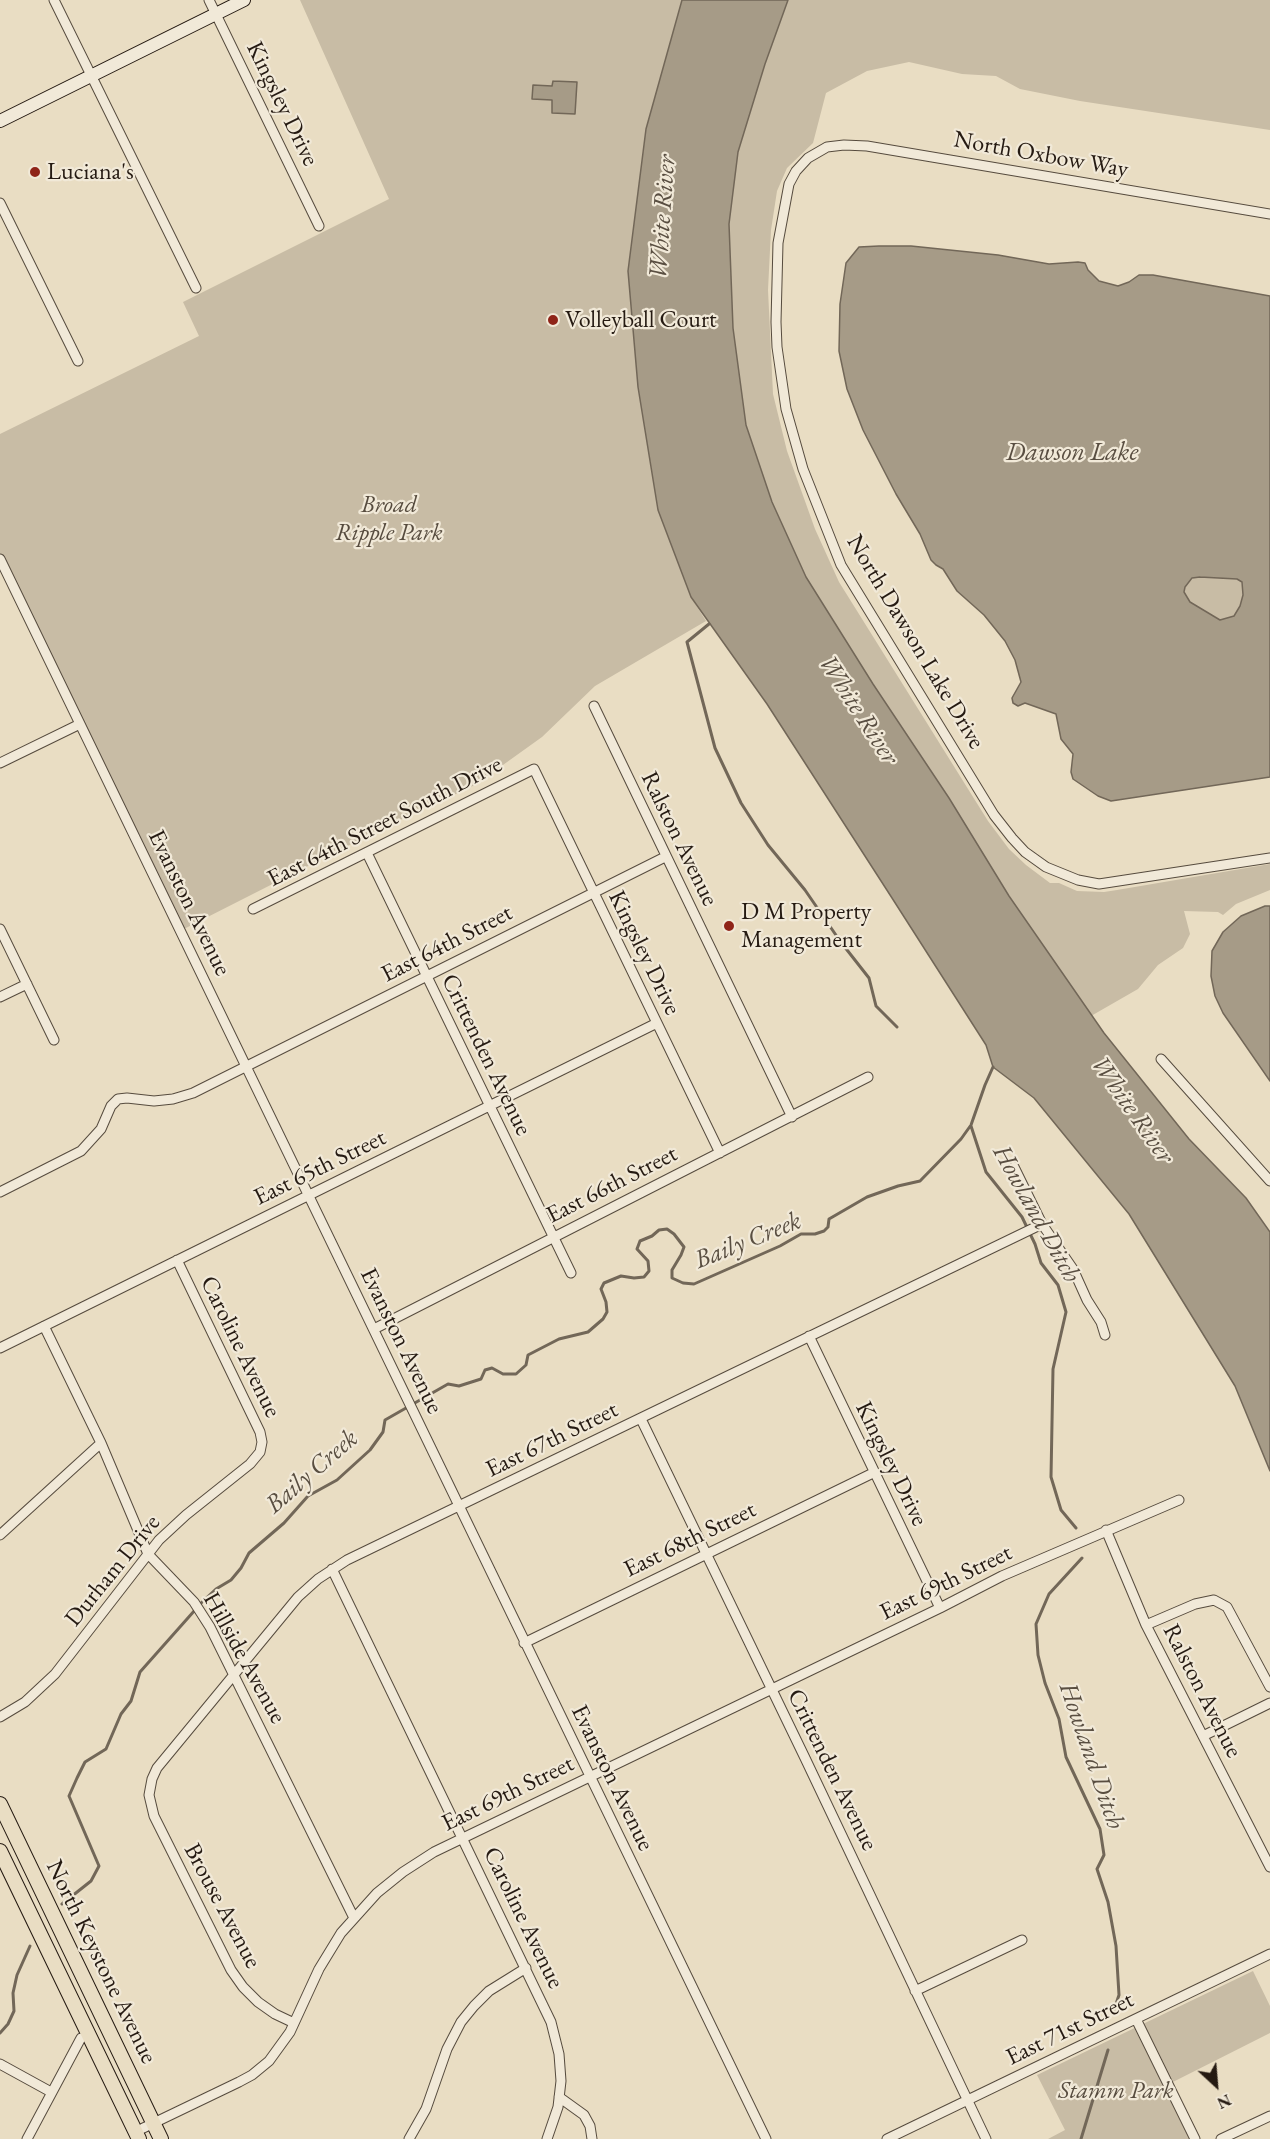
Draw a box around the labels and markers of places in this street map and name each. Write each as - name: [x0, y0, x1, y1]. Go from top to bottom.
- place label: Luciana's: [47, 158, 134, 186]
- marker: Luciana's: [28, 165, 42, 179]
- place label: Volleyball Court: [565, 306, 717, 334]
- marker: Volleyball Court: [546, 313, 560, 327]
- place label: D M Property Management: [741, 898, 871, 954]
- marker: D M Property Management: [722, 919, 736, 933]

